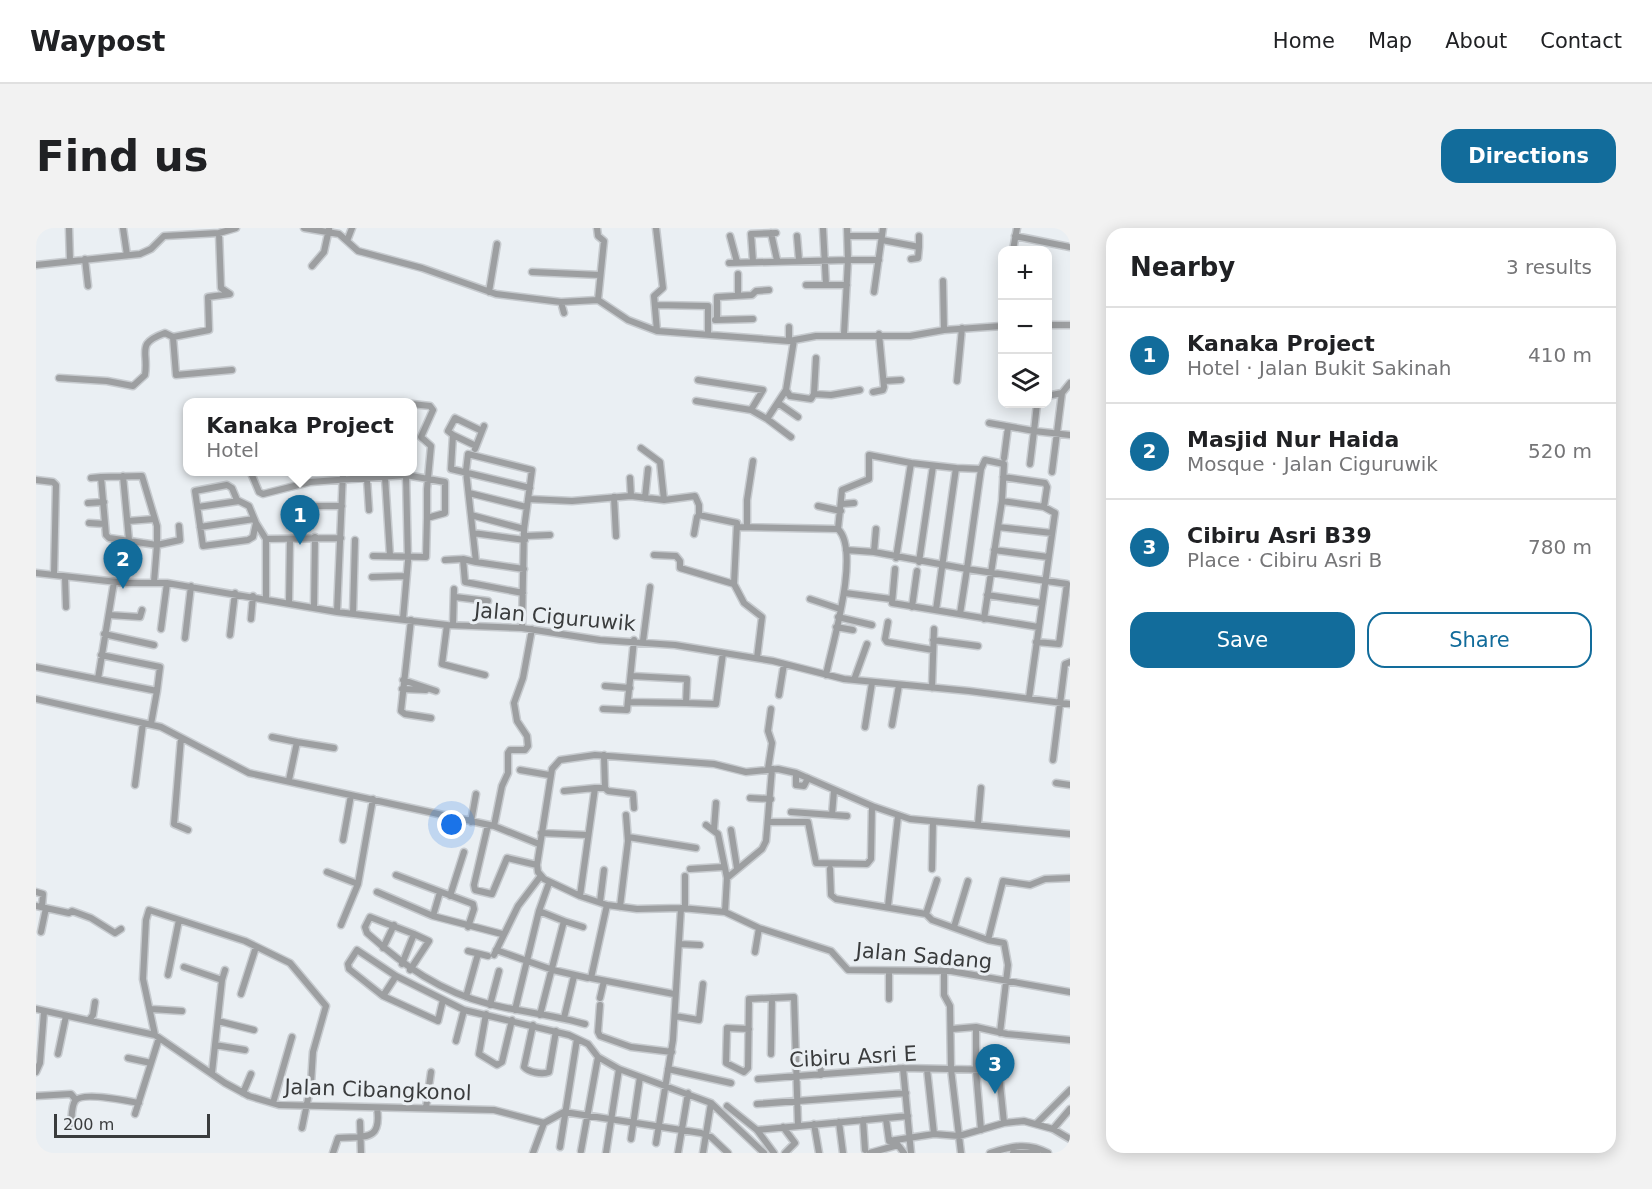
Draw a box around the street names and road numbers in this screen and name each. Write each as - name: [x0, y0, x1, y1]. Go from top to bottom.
- street label: Jalan Ciguruwik: [471, 598, 638, 636]
- street label: Jalan Sadang: [853, 938, 993, 974]
- street label: Cibiru Asri E: [788, 1042, 918, 1072]
- street label: Jalan Cibangkonol: [282, 1075, 472, 1105]

